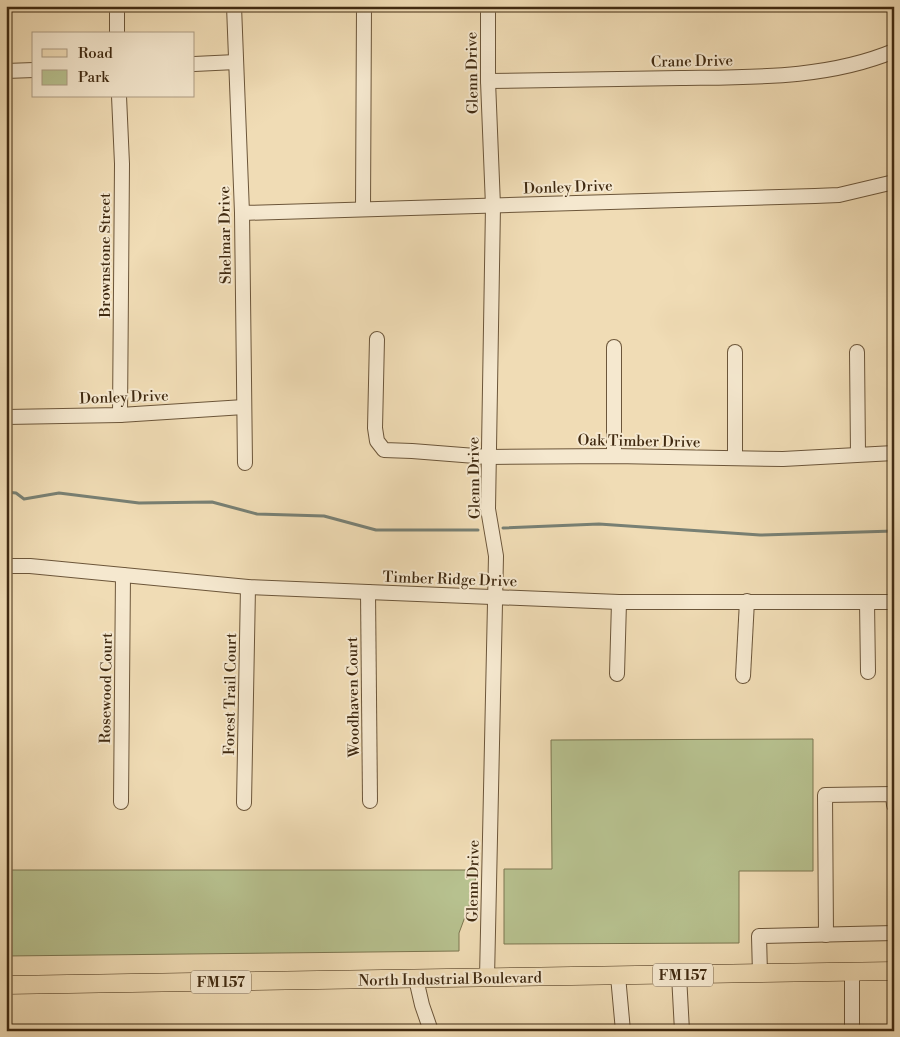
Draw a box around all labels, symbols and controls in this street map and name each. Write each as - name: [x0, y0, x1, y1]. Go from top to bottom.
- legend: [32, 32, 195, 98]
- street label: Glenn Drive: [462, 32, 483, 114]
- text: Road: [78, 44, 113, 63]
- street label: Crane Drive: [651, 51, 733, 72]
- text: Park: [78, 68, 110, 87]
- street label: Donley Drive: [523, 176, 613, 199]
- street label: Shelmar Drive: [215, 186, 236, 284]
- street label: Brownstone Street: [96, 192, 115, 318]
- street label: Donley Drive: [79, 386, 169, 409]
- street label: Oak Timber Drive: [577, 431, 700, 452]
- street label: Glenn Drive: [464, 437, 485, 519]
- street label: Timber Ridge Drive: [382, 568, 518, 591]
- street label: Rosewood Court: [96, 632, 117, 744]
- street label: Forest Trail Court: [220, 632, 241, 755]
- street label: Woodhaven Court: [343, 636, 364, 759]
- street label: Glenn Drive: [463, 840, 484, 922]
- road number: FM 157: [653, 964, 713, 986]
- street label: North Industrial Boulevard: [358, 968, 543, 991]
- road number: FM 157: [191, 970, 251, 994]

